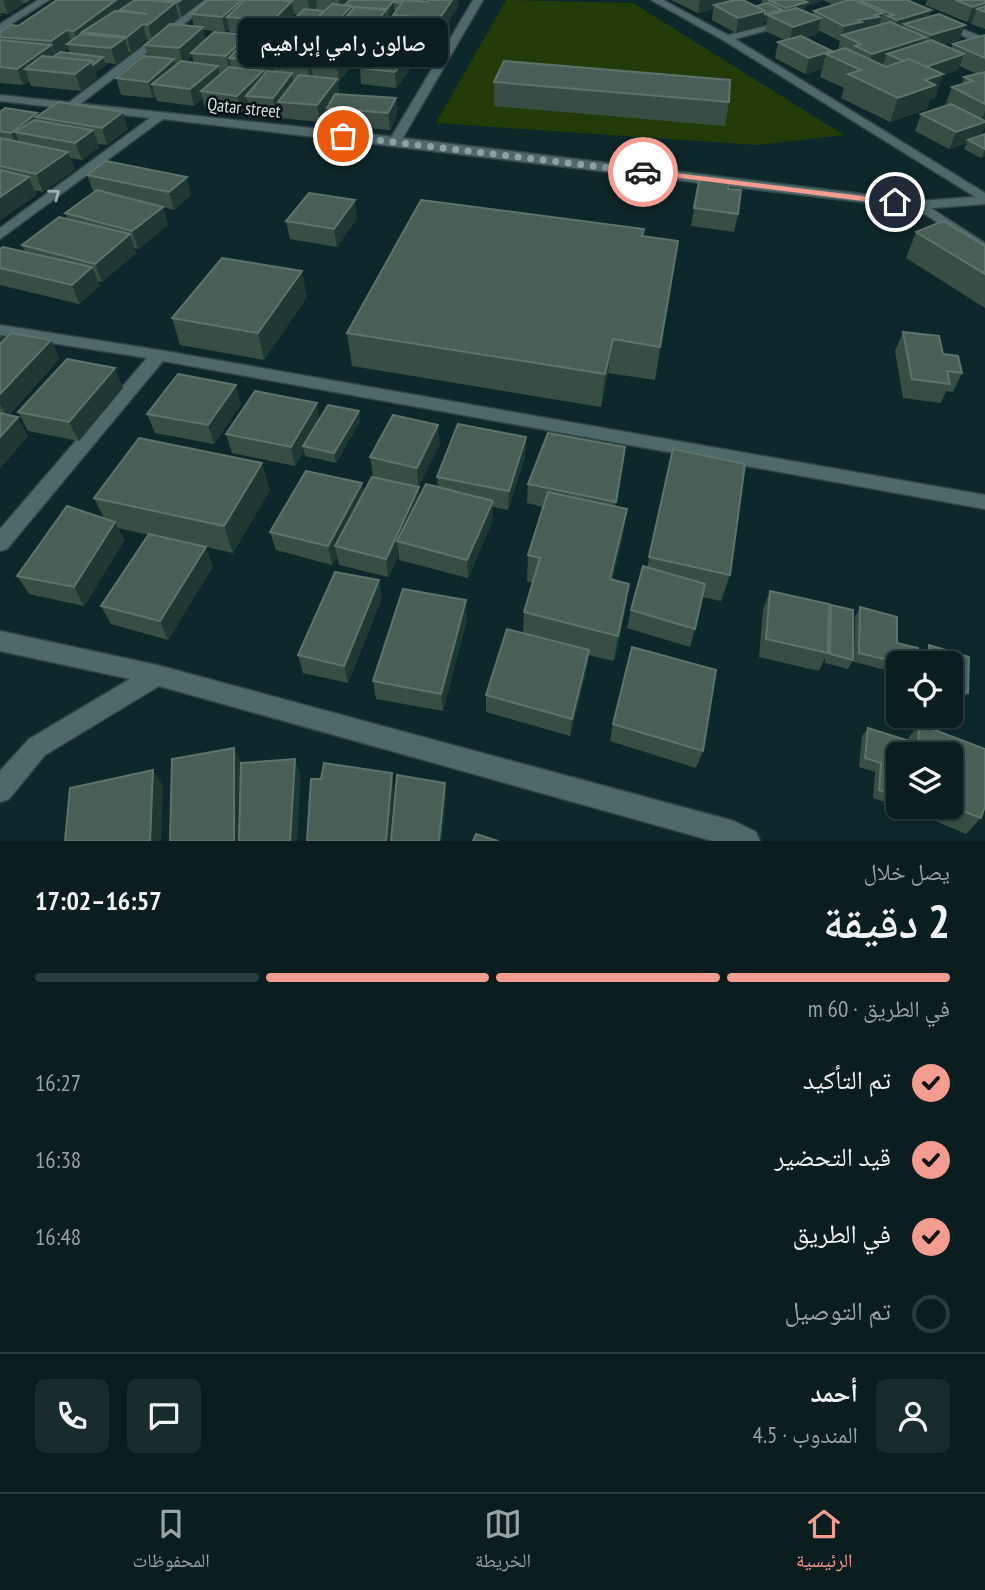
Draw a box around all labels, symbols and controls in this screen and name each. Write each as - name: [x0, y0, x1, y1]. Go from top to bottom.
- callout: صالون رامي إبراهيم: [238, 17, 448, 66]
- text: صالون رامي إبراهيم: [260, 28, 426, 57]
- street label: Qatar street: [206, 92, 282, 123]
- pin: [313, 106, 373, 166]
- icon: bag: [324, 117, 362, 155]
- courier: [608, 137, 678, 207]
- icon: car: [624, 153, 662, 191]
- pin: [865, 172, 925, 232]
- icon: home: [876, 183, 914, 221]
- one-way arrow: [47, 190, 60, 202]
- map controls: [886, 651, 963, 819]
- button: locate: [886, 651, 963, 728]
- button: layers: [886, 742, 963, 819]
- text: يصل خلال: [863, 857, 950, 886]
- text: 16:57–17:02: [35, 884, 162, 917]
- text: 2 دقيقة: [823, 891, 950, 951]
- text: في الطريق · 60 m: [808, 994, 950, 1023]
- text: تم التأكيد: [803, 1063, 891, 1096]
- icon: check: [912, 1064, 950, 1102]
- text: 16:27: [35, 1068, 81, 1097]
- text: قيد التحضير: [774, 1140, 891, 1173]
- icon: check: [912, 1141, 950, 1179]
- text: 16:38: [35, 1145, 81, 1174]
- text: في الطريق: [793, 1217, 891, 1250]
- icon: check: [912, 1218, 950, 1256]
- text: 16:48: [35, 1222, 81, 1251]
- text: تم التوصيل: [784, 1294, 891, 1327]
- text: أحمد: [810, 1376, 858, 1409]
- button: phone: [35, 1379, 109, 1453]
- button: chat: [127, 1379, 201, 1453]
- button: person: [876, 1379, 950, 1453]
- text: المندوب · 4.5: [753, 1420, 858, 1449]
- tab: المحفوظات: [133, 1505, 210, 1579]
- tab: الخريطة: [475, 1505, 531, 1579]
- tab: الرئيسية: [796, 1505, 852, 1579]

